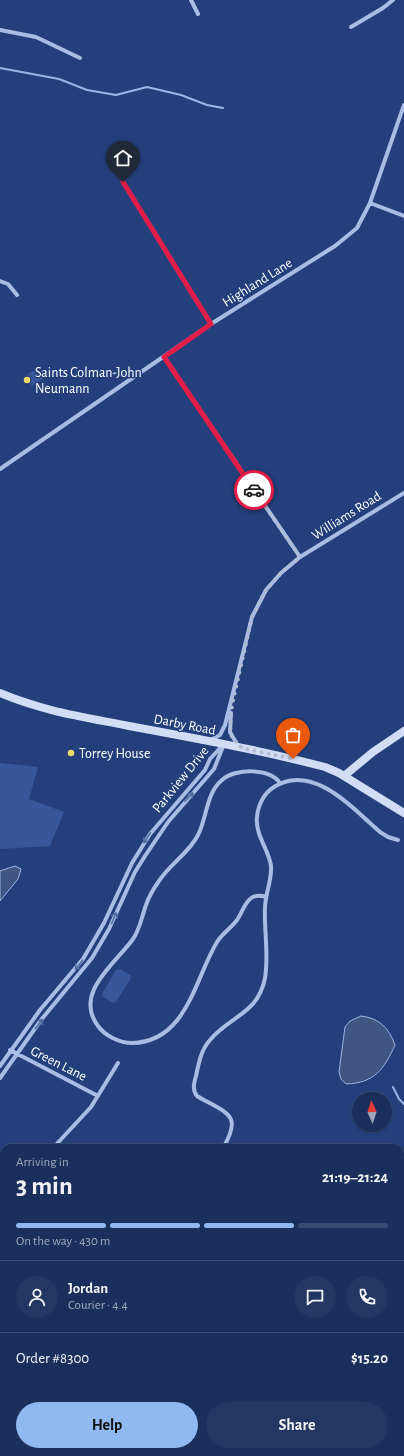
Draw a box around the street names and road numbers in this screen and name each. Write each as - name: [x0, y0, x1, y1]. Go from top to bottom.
- street label: Highland Lane: [220, 256, 295, 310]
- street label: Williams Road: [309, 489, 384, 543]
- street label: Darby Road: [153, 712, 217, 738]
- street label: Parkview Drive: [150, 744, 212, 815]
- street label: Green Lane: [28, 1044, 89, 1084]

